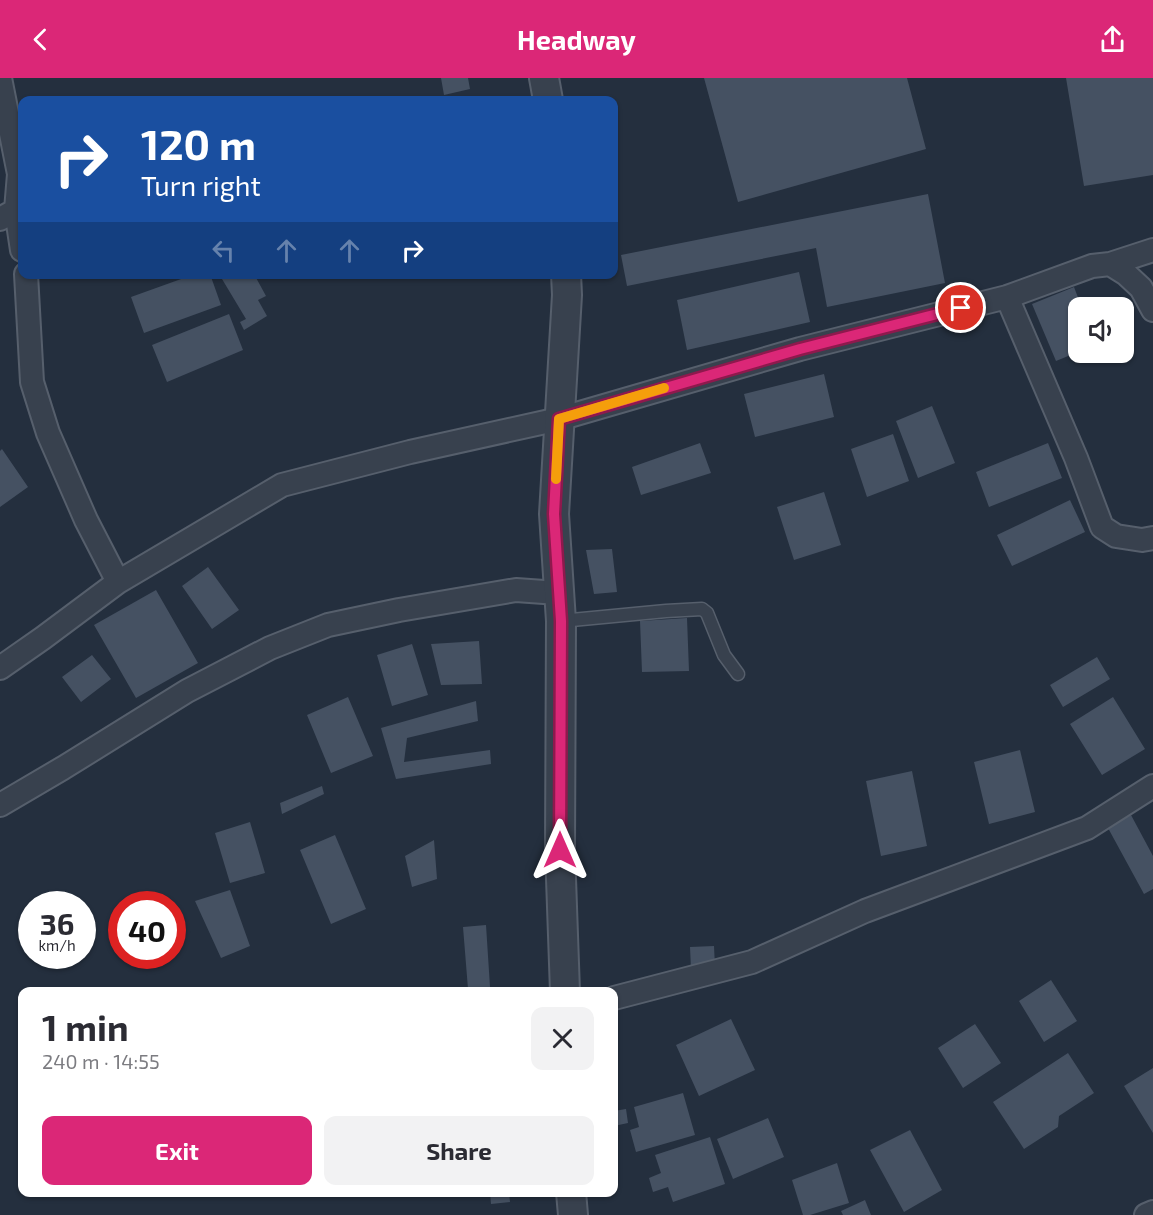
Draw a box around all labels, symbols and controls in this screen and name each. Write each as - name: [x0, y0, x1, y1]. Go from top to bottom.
- icon: back: [24, 23, 57, 56]
- text: Headway: [517, 23, 636, 55]
- icon: share: [1096, 23, 1129, 56]
- text: 120 m: [141, 118, 256, 168]
- icon: right: [42, 120, 120, 198]
- text: Turn right: [141, 169, 261, 201]
- icon: left: [207, 234, 240, 267]
- icon: ahead: [270, 234, 303, 267]
- icon: ahead: [333, 234, 366, 267]
- icon: right: [396, 234, 429, 267]
- pin: [935, 282, 986, 333]
- icon: arrive: [944, 291, 977, 324]
- map controls: [1068, 297, 1134, 363]
- button: sound: [1068, 297, 1134, 363]
- position arrow: [528, 818, 592, 882]
- speed limit sign: 40: [108, 891, 186, 969]
- text: 36: [40, 905, 74, 941]
- text: km/h: [38, 936, 76, 954]
- text: 1 min: [42, 1005, 129, 1048]
- button: close: [531, 1007, 594, 1070]
- text: 240 m · 14:55: [42, 1049, 160, 1073]
- button: Exit: [42, 1116, 312, 1185]
- button: Share: [324, 1116, 594, 1185]

